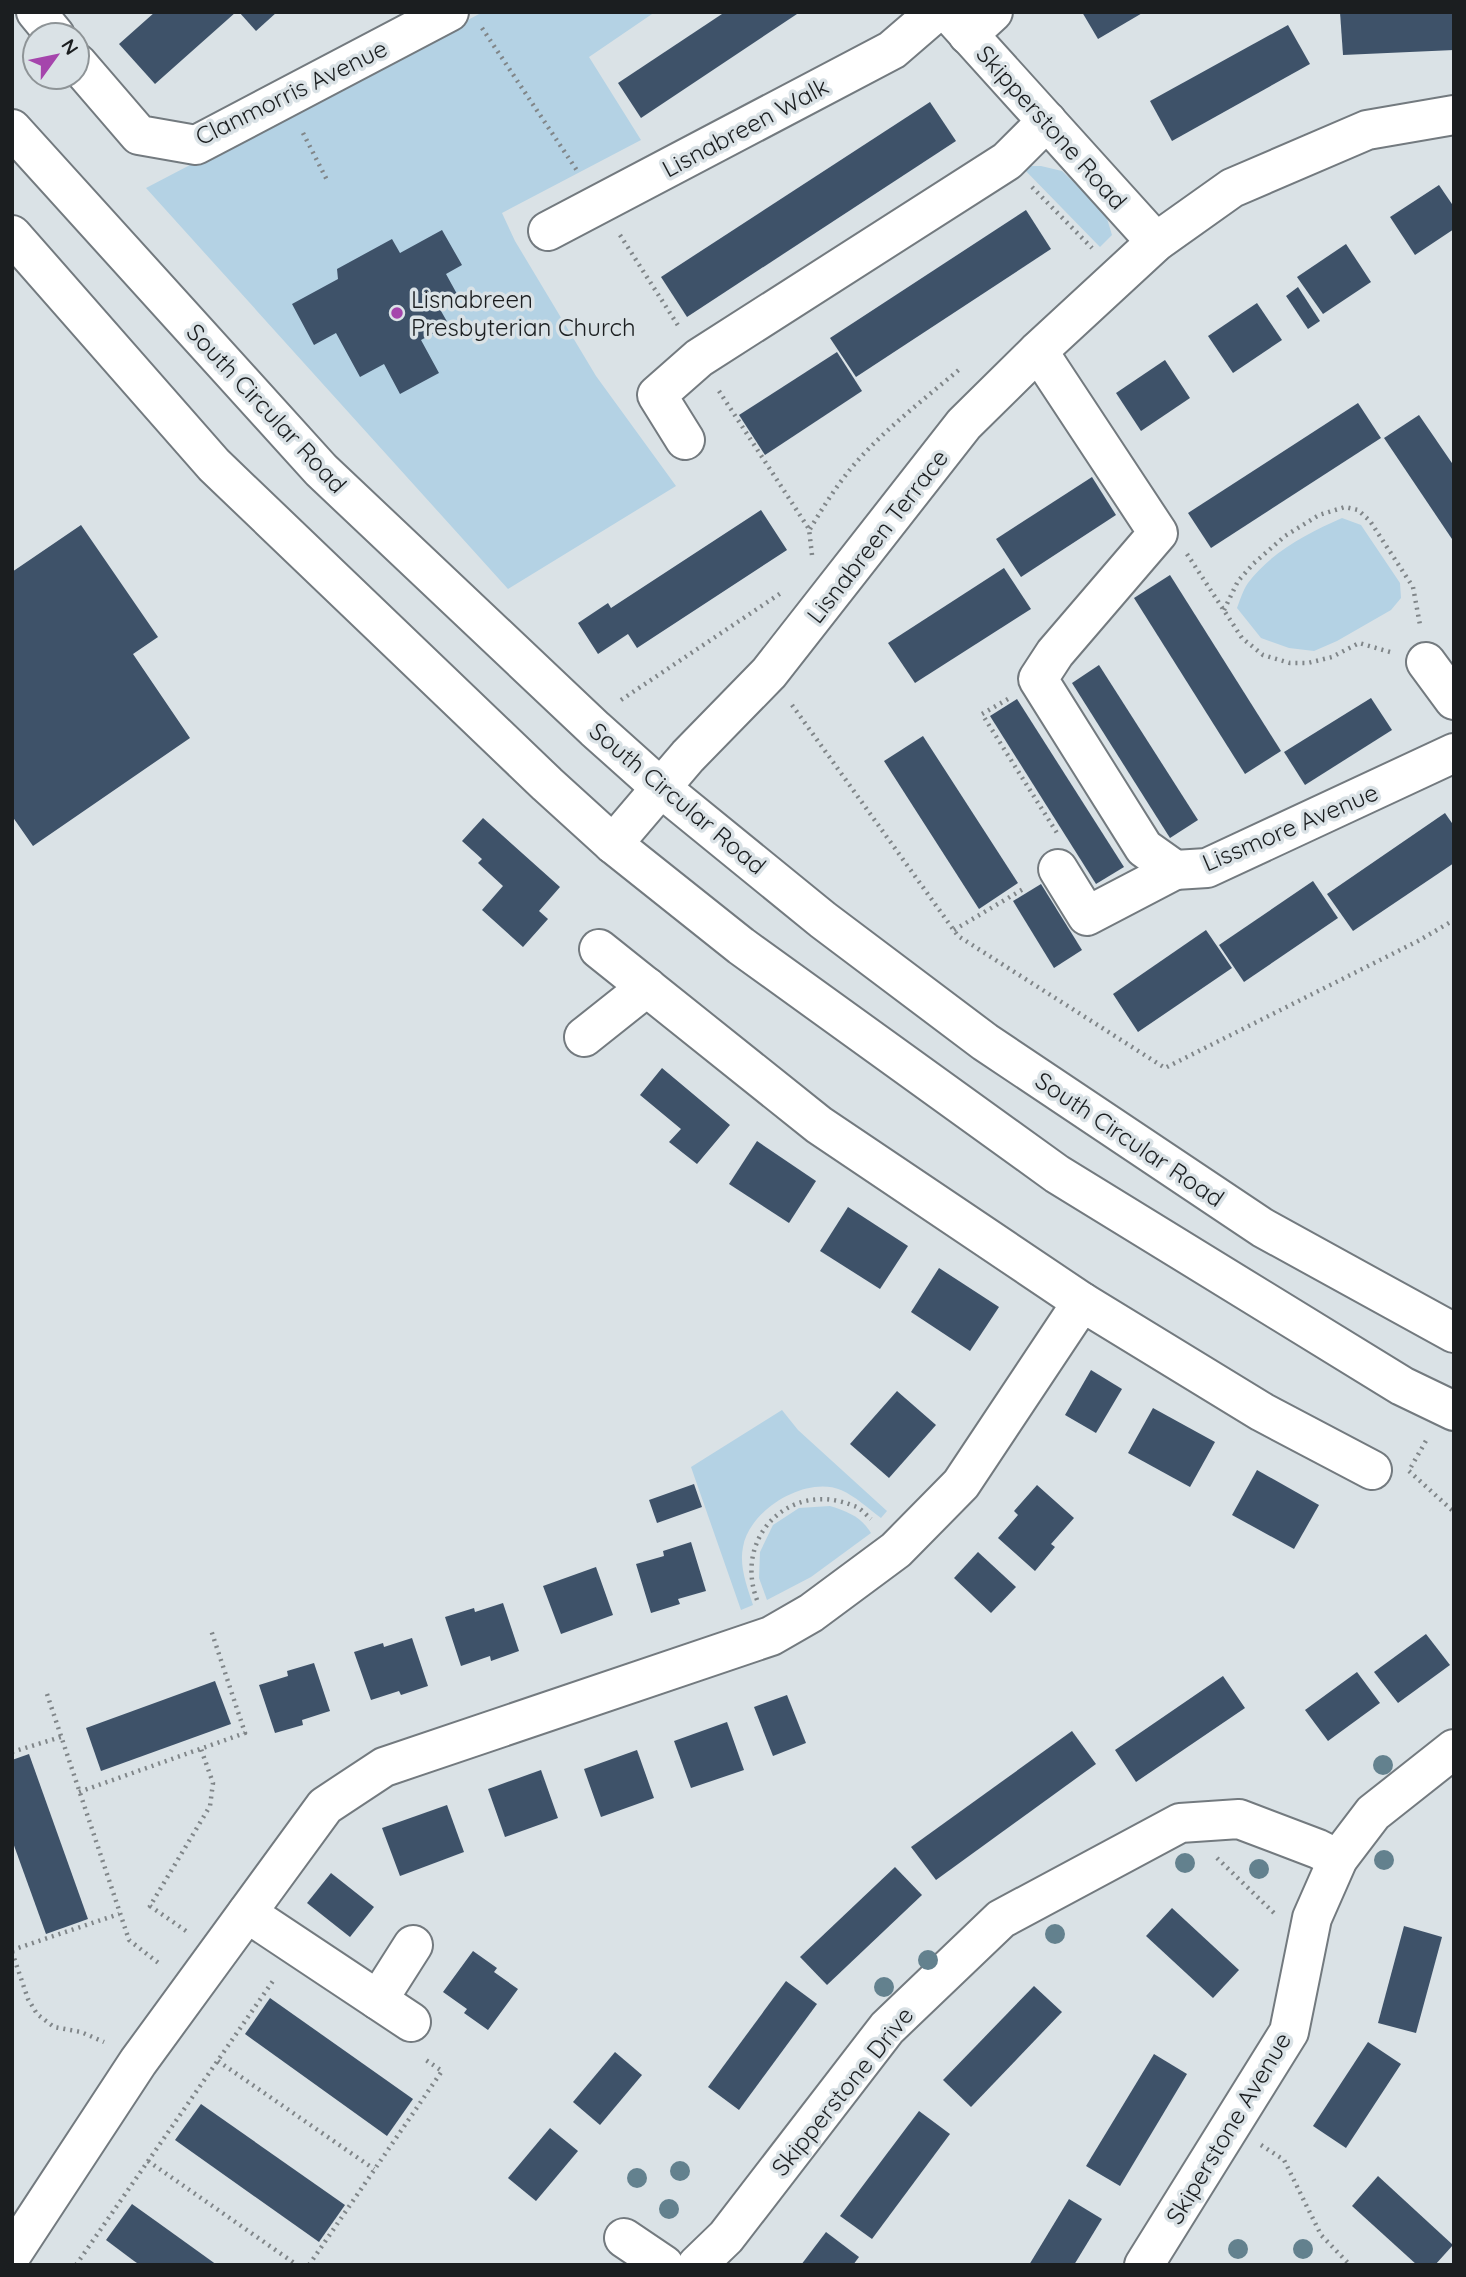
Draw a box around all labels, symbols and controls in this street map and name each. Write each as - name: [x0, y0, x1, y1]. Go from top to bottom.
- north arrow: [21, 21, 91, 91]
- street label: Clanmorris Avenue: [190, 33, 392, 151]
- text: N: [56, 34, 84, 59]
- street label: Skipperstone Road: [970, 39, 1134, 215]
- street label: Lisnabreen Walk: [657, 71, 833, 183]
- place label: Lisnabreen Presbyterian Church: [411, 284, 636, 342]
- marker: Lisnabreen Presbyterian Church: [389, 305, 405, 321]
- street label: South Circular Road: [181, 317, 353, 499]
- street label: Lisnabreen Terrace: [800, 443, 954, 629]
- street label: South Circular Road: [584, 715, 772, 881]
- street label: Lissmore Avenue: [1198, 777, 1382, 877]
- street label: South Circular Road: [1030, 1065, 1230, 1213]
- street label: Skipperstone Drive: [765, 2000, 919, 2182]
- street label: Skiperstone Avenue: [1159, 2027, 1297, 2229]

